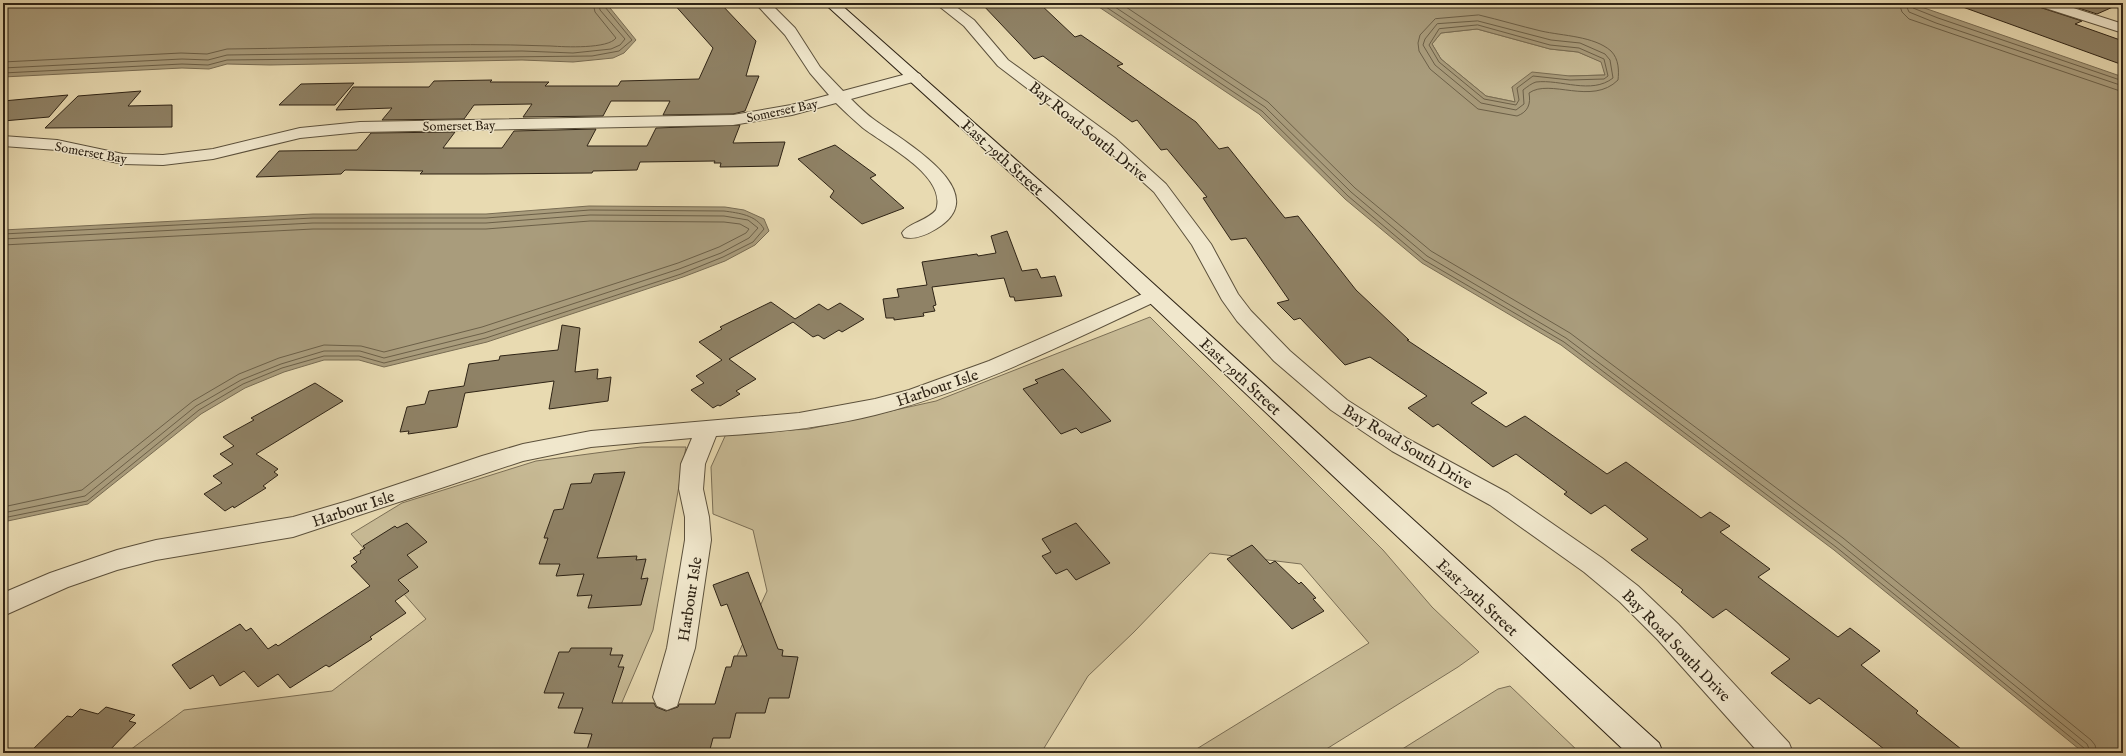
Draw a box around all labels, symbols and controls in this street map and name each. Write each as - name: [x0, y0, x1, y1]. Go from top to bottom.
- street label: Bay Road South Drive: [1024, 78, 1152, 187]
- street label: Somerset Bay: [745, 95, 820, 127]
- street label: East 79th Street: [956, 116, 1047, 201]
- street label: Somerset Bay: [423, 117, 496, 136]
- street label: Somerset Bay: [53, 139, 129, 168]
- street label: East 79th Street: [1195, 335, 1285, 421]
- street label: Harbour Isle: [894, 366, 981, 412]
- street label: Bay Road South Drive: [1338, 401, 1476, 494]
- street label: Harbour Isle: [310, 487, 397, 533]
- street label: Harbour Isle: [674, 556, 708, 643]
- street label: East 79th Street: [1432, 556, 1522, 642]
- street label: Bay Road South Drive: [1617, 586, 1734, 707]

